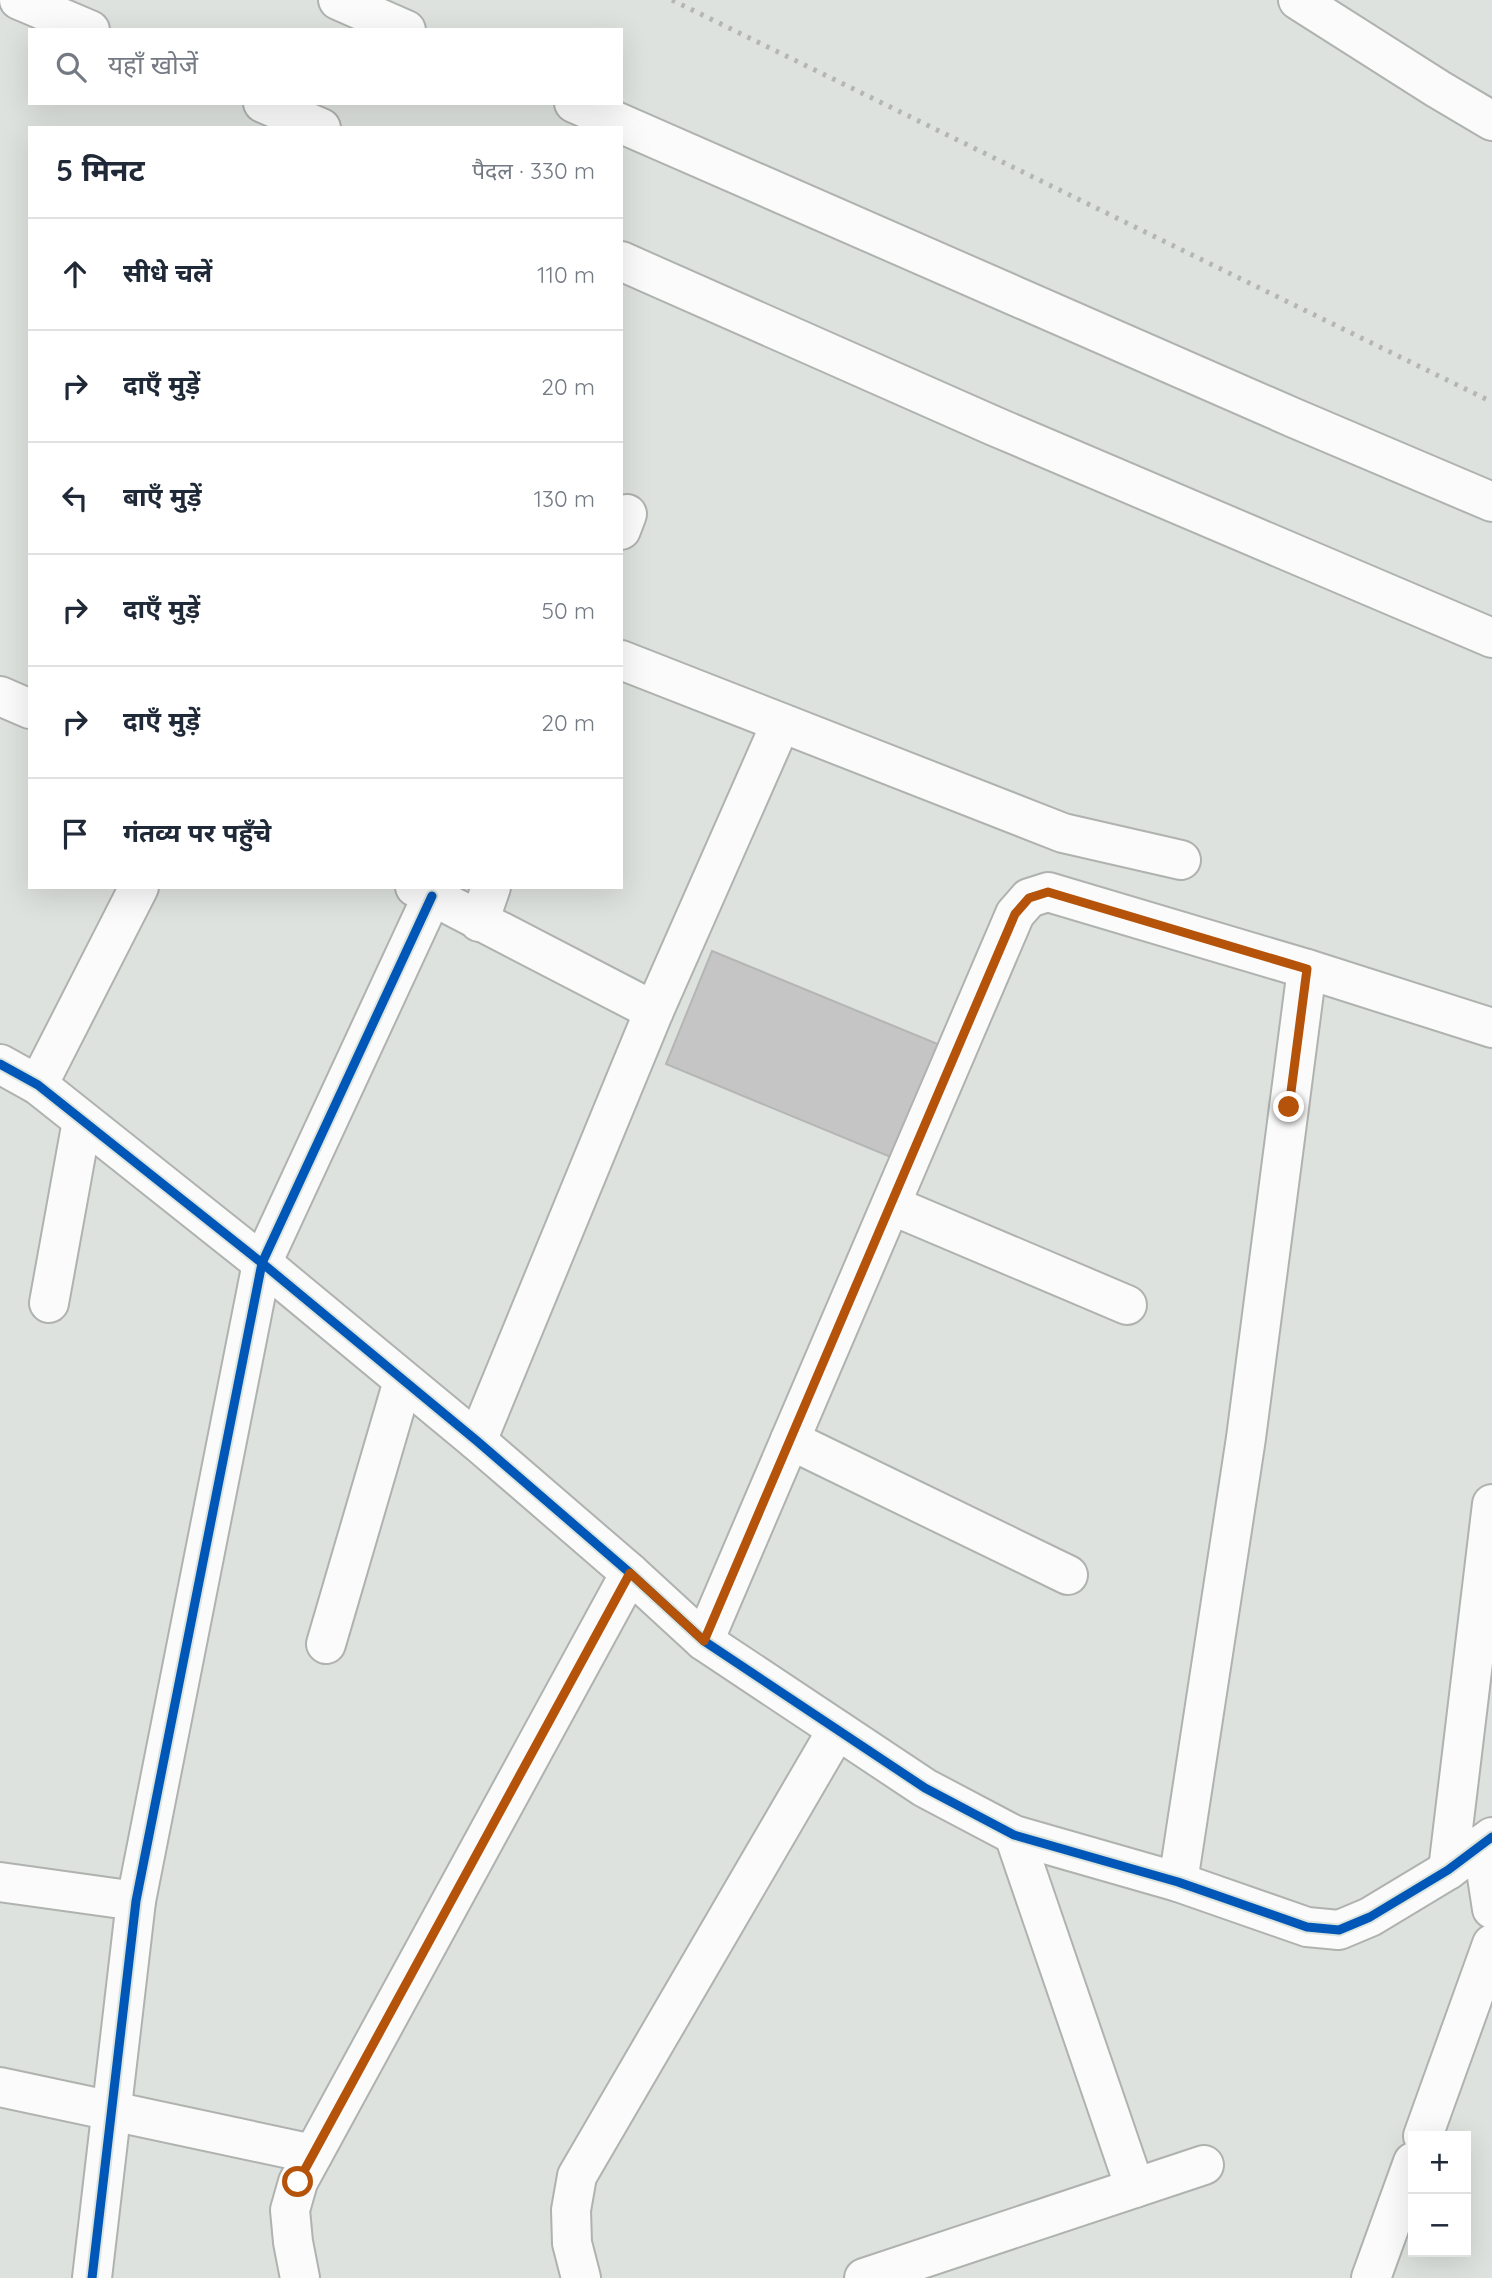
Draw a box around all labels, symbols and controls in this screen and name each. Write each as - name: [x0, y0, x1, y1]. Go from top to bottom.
- search box: [28, 28, 623, 105]
- icon: search: [52, 48, 90, 86]
- text: यहाँ खोजें: [108, 48, 198, 81]
- text: 5 मिनट: [56, 151, 145, 189]
- text: पैदल · 330 m: [472, 156, 595, 185]
- icon: ahead: [56, 255, 94, 293]
- text: सीधे चलें: [123, 256, 212, 289]
- text: 110 m: [537, 260, 595, 289]
- icon: right: [56, 367, 94, 405]
- text: दाएँ मुड़ें: [123, 368, 200, 401]
- text: 20 m: [541, 372, 595, 401]
- icon: left: [56, 479, 94, 517]
- text: बाएँ मुड़ें: [123, 480, 202, 513]
- text: 130 m: [533, 484, 595, 513]
- icon: right: [56, 591, 94, 629]
- text: दाएँ मुड़ें: [123, 592, 200, 625]
- text: 50 m: [542, 596, 595, 625]
- icon: right: [56, 703, 94, 741]
- text: दाएँ मुड़ें: [123, 704, 200, 737]
- text: 20 m: [541, 708, 595, 737]
- icon: arrive: [56, 815, 94, 853]
- text: गंतव्य पर पहुँचे: [123, 816, 271, 849]
- route end: [1273, 1091, 1304, 1122]
- map controls: [1408, 2131, 1471, 2257]
- button: +: [1408, 2131, 1471, 2194]
- route start: [282, 2166, 313, 2197]
- button: −: [1408, 2194, 1471, 2257]

